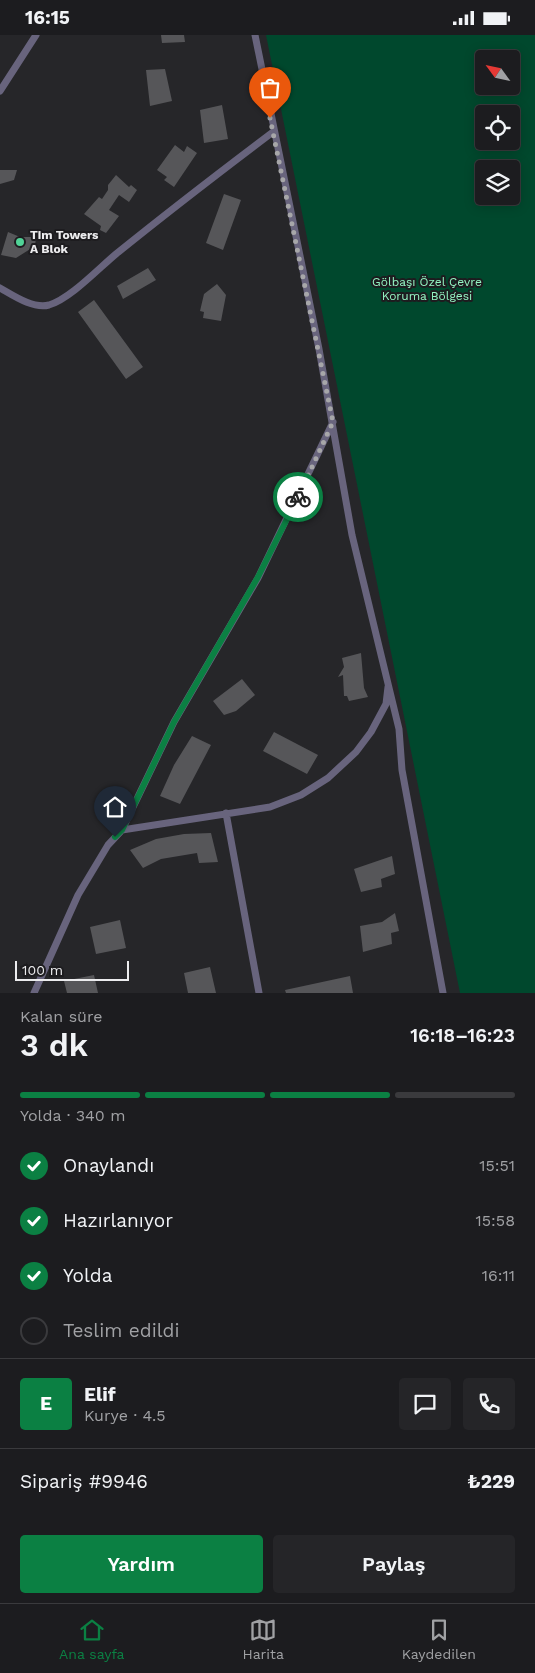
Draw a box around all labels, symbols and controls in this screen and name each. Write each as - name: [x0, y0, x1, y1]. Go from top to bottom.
- text: 16:15: [25, 6, 70, 29]
- north arrow: [475, 50, 520, 95]
- map controls: [475, 50, 520, 205]
- pin: [249, 67, 291, 118]
- icon: bag: [256, 74, 284, 102]
- button: locate: [475, 105, 520, 150]
- button: layers: [475, 160, 520, 205]
- place label: Tim Towers A Blok: [30, 228, 99, 256]
- marker: Tim Towers A Blok: [14, 236, 26, 248]
- park label: Gölbaşı Özel Çevre Koruma Bölgesi: [372, 275, 482, 303]
- courier: [273, 472, 323, 522]
- icon: bike: [284, 483, 312, 511]
- pin: [94, 786, 136, 837]
- icon: home: [101, 793, 129, 821]
- scale bar: [15, 958, 129, 981]
- text: 100 m: [22, 962, 63, 978]
- text: Kalan süre: [20, 1007, 102, 1026]
- text: 16:18–16:23: [410, 1024, 515, 1047]
- text: 3 dk: [20, 1026, 88, 1064]
- text: Yolda · 340 m: [20, 1106, 126, 1125]
- icon: check: [20, 1152, 48, 1180]
- text: Onaylandı: [63, 1154, 154, 1177]
- text: 15:51: [479, 1156, 515, 1175]
- icon: check: [20, 1207, 48, 1235]
- text: Hazırlanıyor: [63, 1209, 173, 1232]
- text: 15:58: [476, 1211, 515, 1230]
- icon: check: [20, 1262, 48, 1290]
- text: Yolda: [63, 1264, 112, 1287]
- text: 16:11: [482, 1266, 515, 1285]
- text: Teslim edildi: [63, 1319, 180, 1342]
- button: chat: [399, 1378, 451, 1430]
- button: phone: [463, 1378, 515, 1430]
- text: Elif: [84, 1383, 116, 1406]
- text: E: [40, 1392, 52, 1415]
- text: Kurye · 4.5: [84, 1406, 166, 1425]
- text: Sipariş #9946: [20, 1470, 148, 1493]
- text: ₺229: [467, 1470, 515, 1493]
- button: Yardım: [20, 1535, 263, 1593]
- button: Paylaş: [273, 1535, 515, 1593]
- tab: Ana sayfa: [59, 1616, 124, 1662]
- tab: Harita: [242, 1616, 284, 1662]
- tab: Kaydedilen: [402, 1616, 476, 1662]

